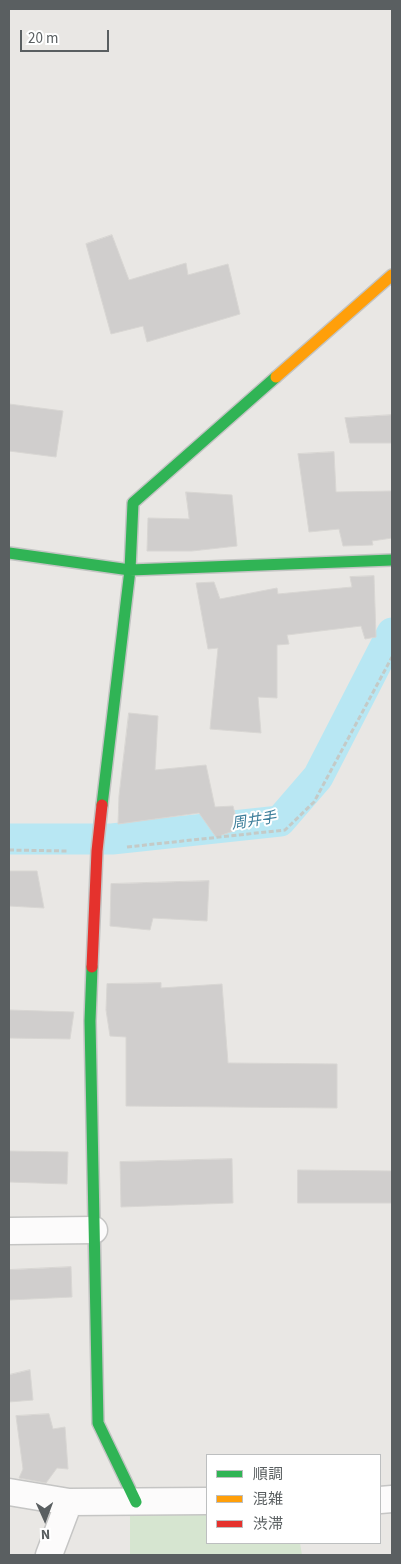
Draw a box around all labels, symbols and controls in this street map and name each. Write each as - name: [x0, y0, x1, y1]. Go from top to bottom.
- scale bar: [22, 20, 111, 52]
- text: 20 m: [28, 28, 58, 49]
- water label: 周井手: [230, 810, 278, 834]
- legend: [206, 1454, 381, 1544]
- text: 順調: [253, 1464, 283, 1485]
- text: 混雑: [253, 1489, 283, 1510]
- north arrow: [20, 1494, 70, 1544]
- text: 渋滞: [253, 1514, 283, 1535]
- text: N: [41, 1524, 51, 1544]

